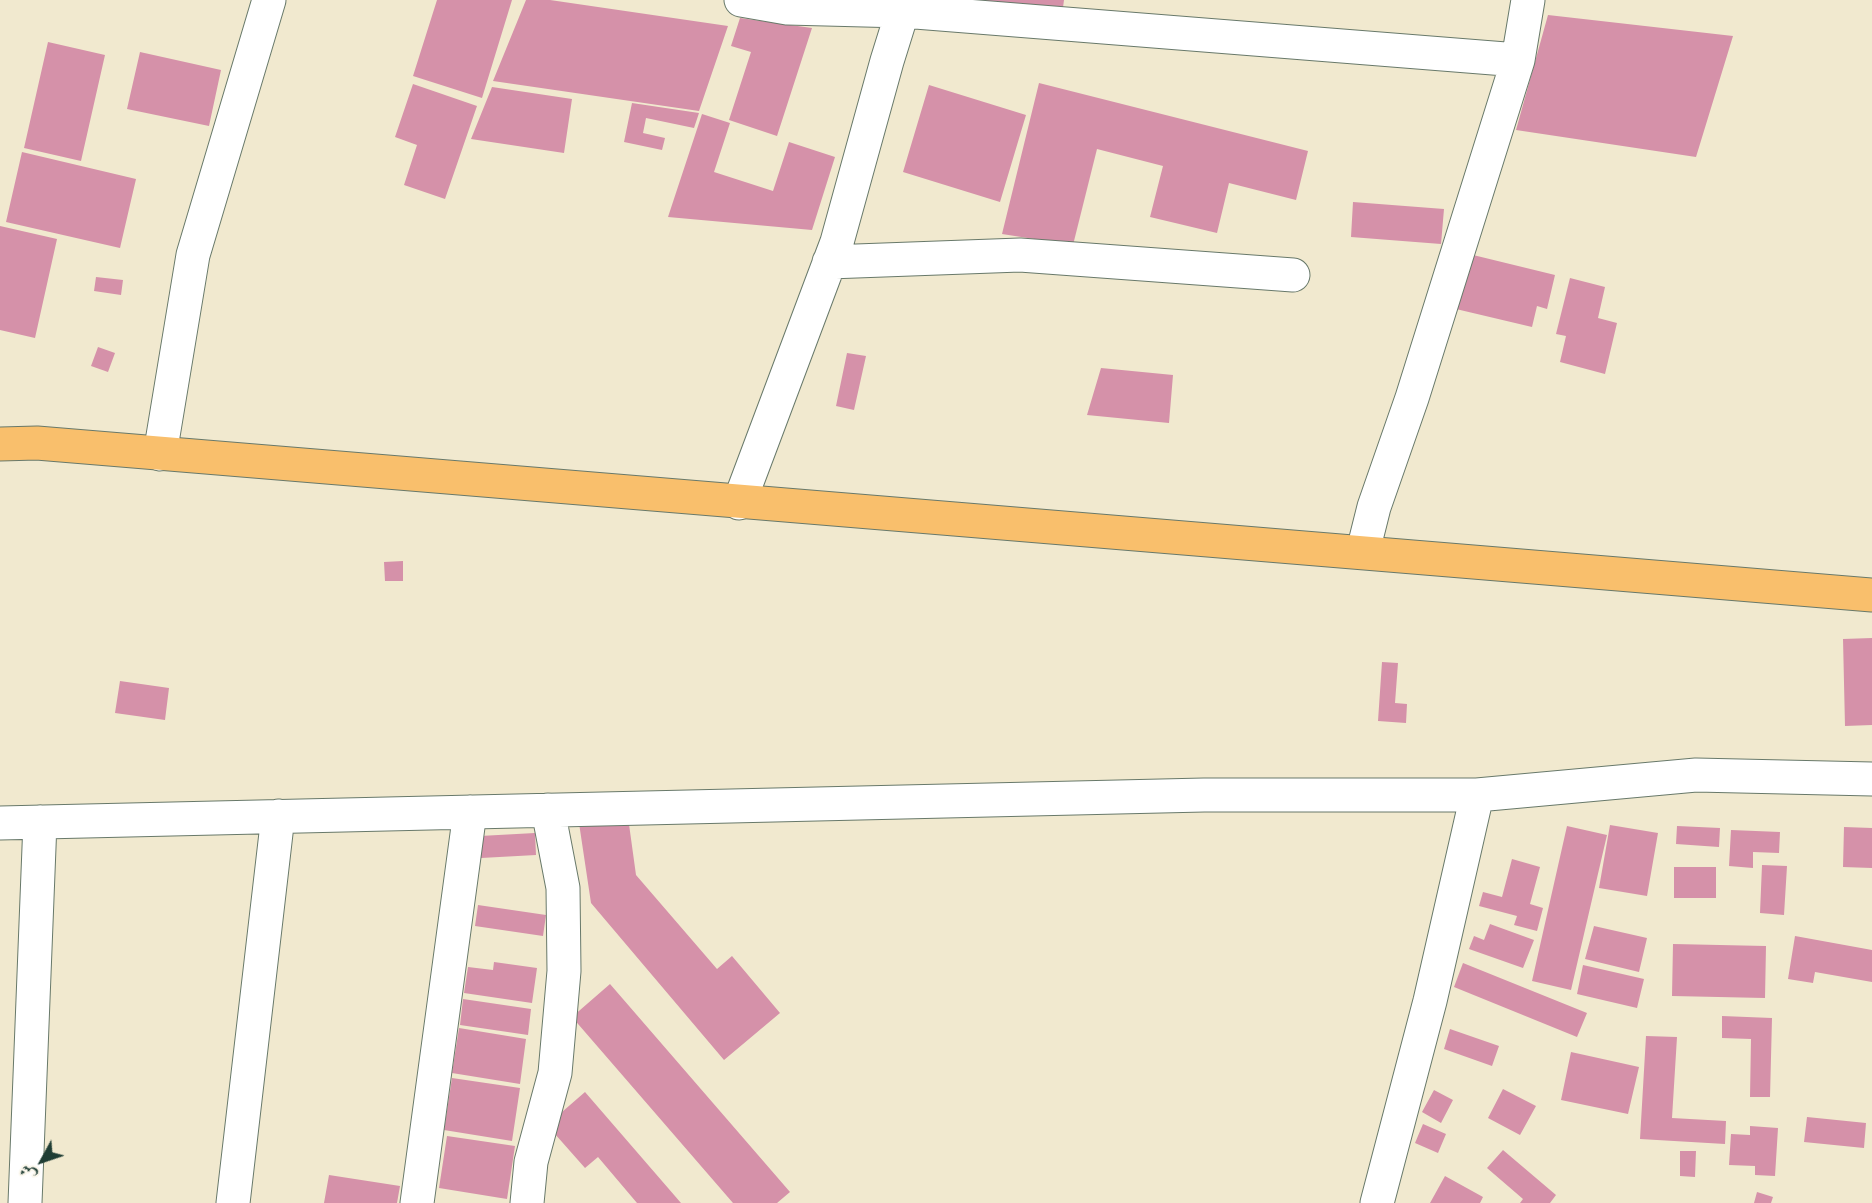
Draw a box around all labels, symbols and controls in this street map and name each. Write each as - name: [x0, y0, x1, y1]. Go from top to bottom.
- north arrow: [12, 1131, 72, 1191]
- text: ش: [15, 1161, 40, 1185]

